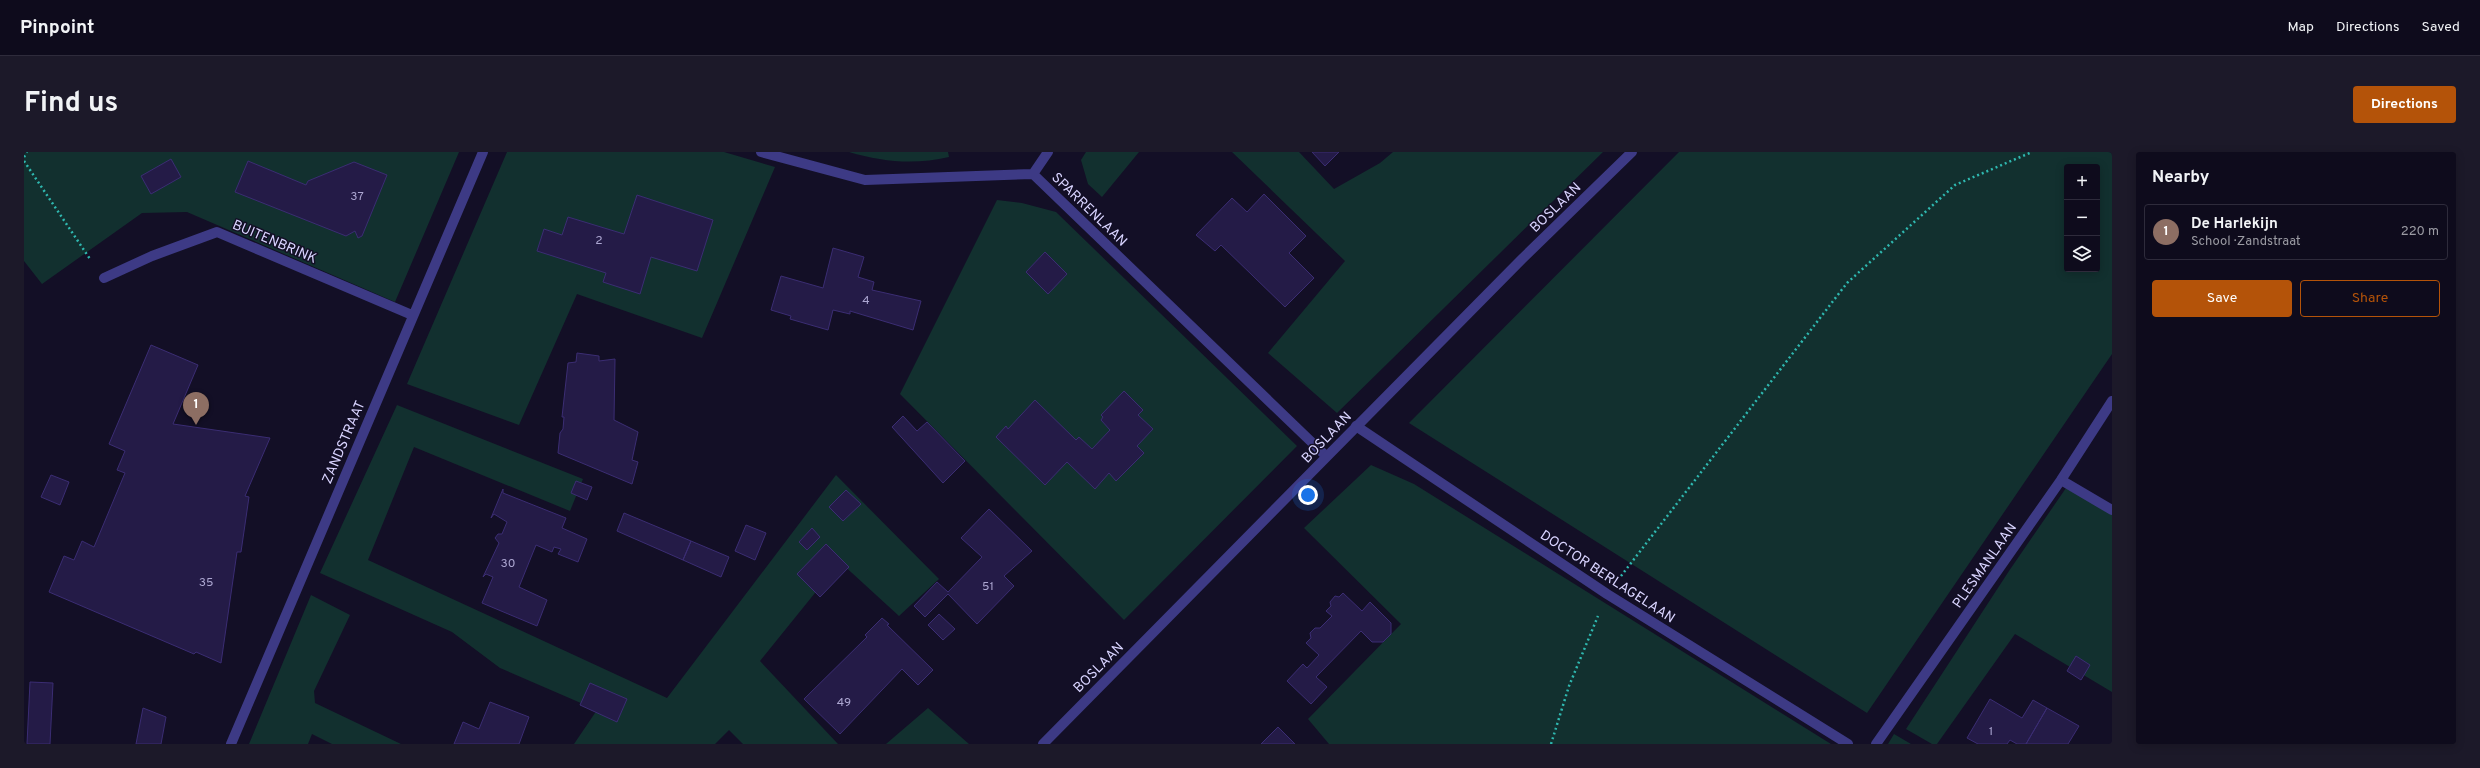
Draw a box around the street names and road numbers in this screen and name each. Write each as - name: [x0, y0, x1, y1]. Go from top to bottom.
- street label: SPARRENLAAN: [1048, 170, 1130, 250]
- street label: BOSLAAN: [1527, 180, 1585, 237]
- street label: BUITENBRINK: [230, 217, 319, 268]
- street label: ZANDSTRAAT: [319, 398, 370, 487]
- street label: BOSLAAN: [1299, 409, 1356, 467]
- street label: PLESMANLAAN: [1950, 520, 2021, 612]
- street label: DOCTOR BERLAGELAAN: [1537, 527, 1678, 627]
- street label: BOSLAAN: [1070, 639, 1128, 697]

